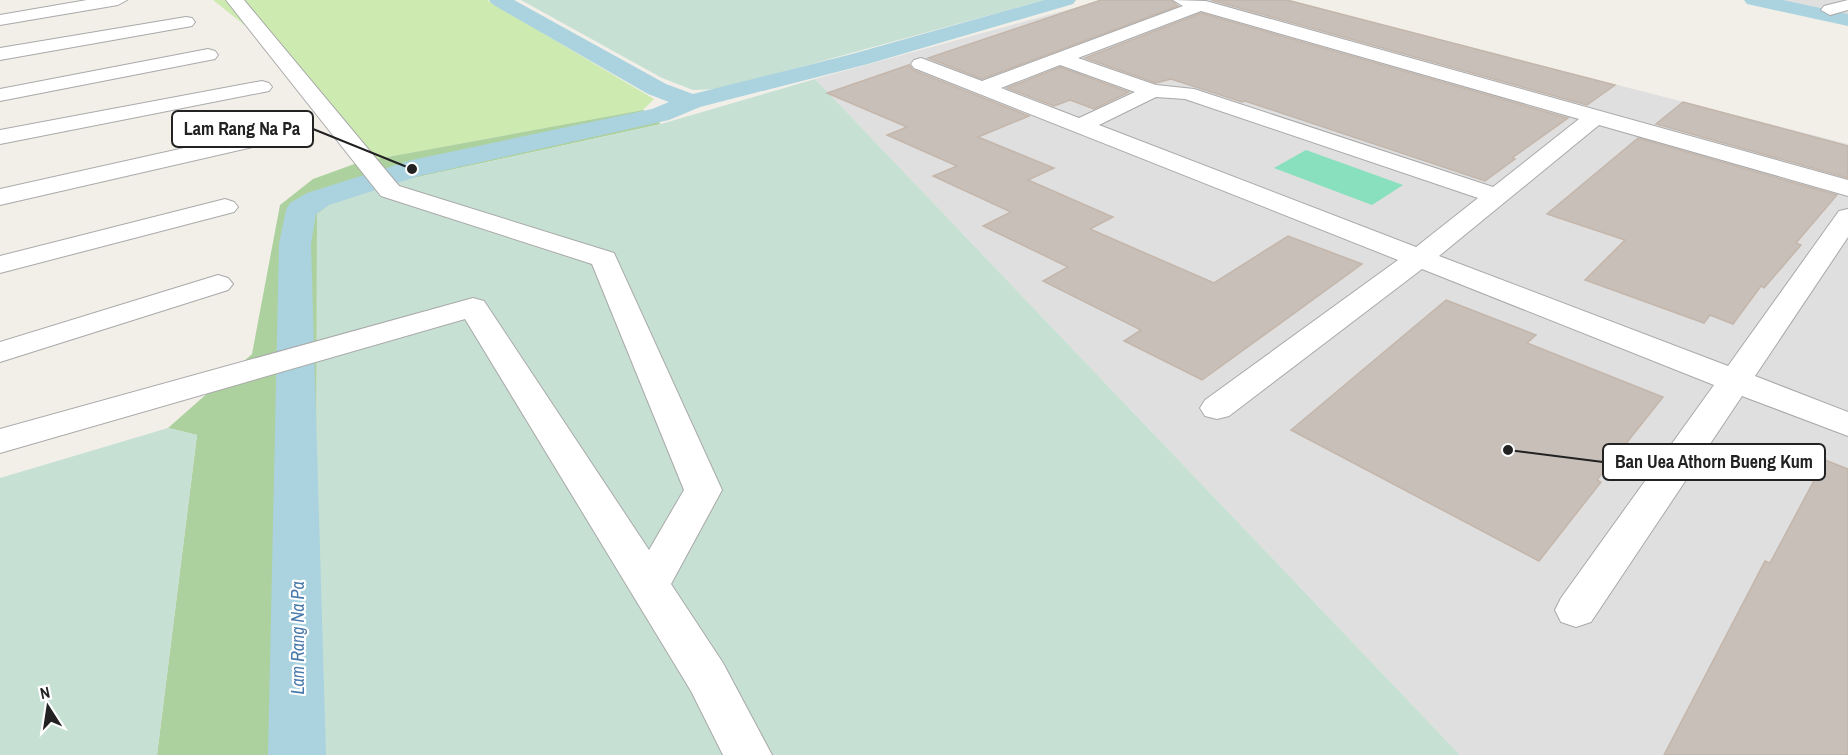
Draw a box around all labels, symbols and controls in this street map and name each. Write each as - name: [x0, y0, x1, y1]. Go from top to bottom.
- callout: Lam Rang Na Pa: [172, 111, 313, 147]
- text: Lam Rang Na Pa: [184, 116, 301, 141]
- callout: Ban Uea Athorn Bueng Kum: [1603, 444, 1825, 480]
- text: Ban Uea Athorn Bueng Kum: [1615, 449, 1813, 474]
- water label: Lam Rang Na Pa: [285, 581, 310, 695]
- north arrow: [18, 677, 78, 737]
- text: N: [38, 681, 52, 704]

